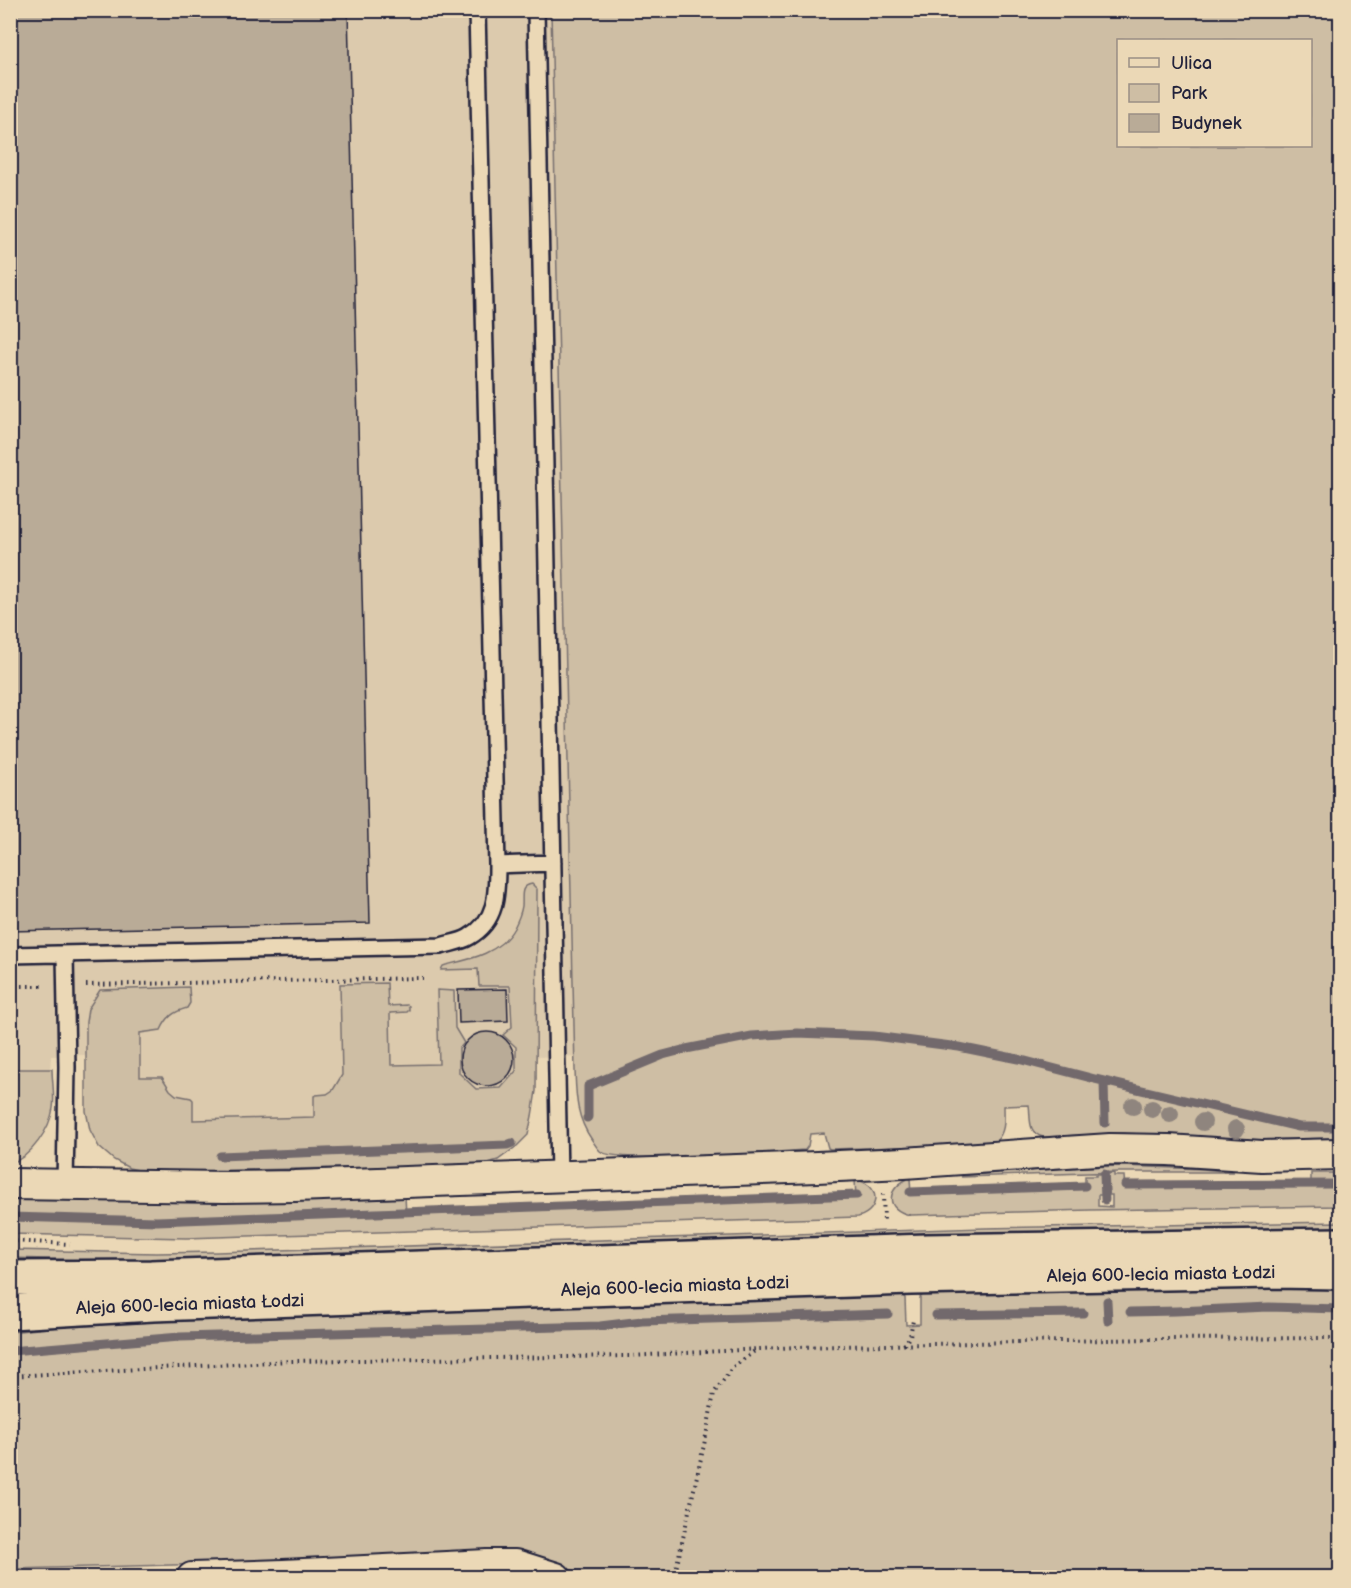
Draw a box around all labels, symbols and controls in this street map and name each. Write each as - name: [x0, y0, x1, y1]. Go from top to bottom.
- legend: [1117, 39, 1312, 147]
- text: Ulica: [1171, 53, 1212, 74]
- text: Park: [1171, 83, 1207, 104]
- text: Budynek: [1171, 113, 1242, 134]
- street label: Aleja 600-lecia miasta Łodzi: [1047, 1262, 1275, 1287]
- street label: Aleja 600-lecia miasta Łodzi: [560, 1272, 790, 1301]
- street label: Aleja 600-lecia miasta Łodzi: [75, 1290, 305, 1319]

